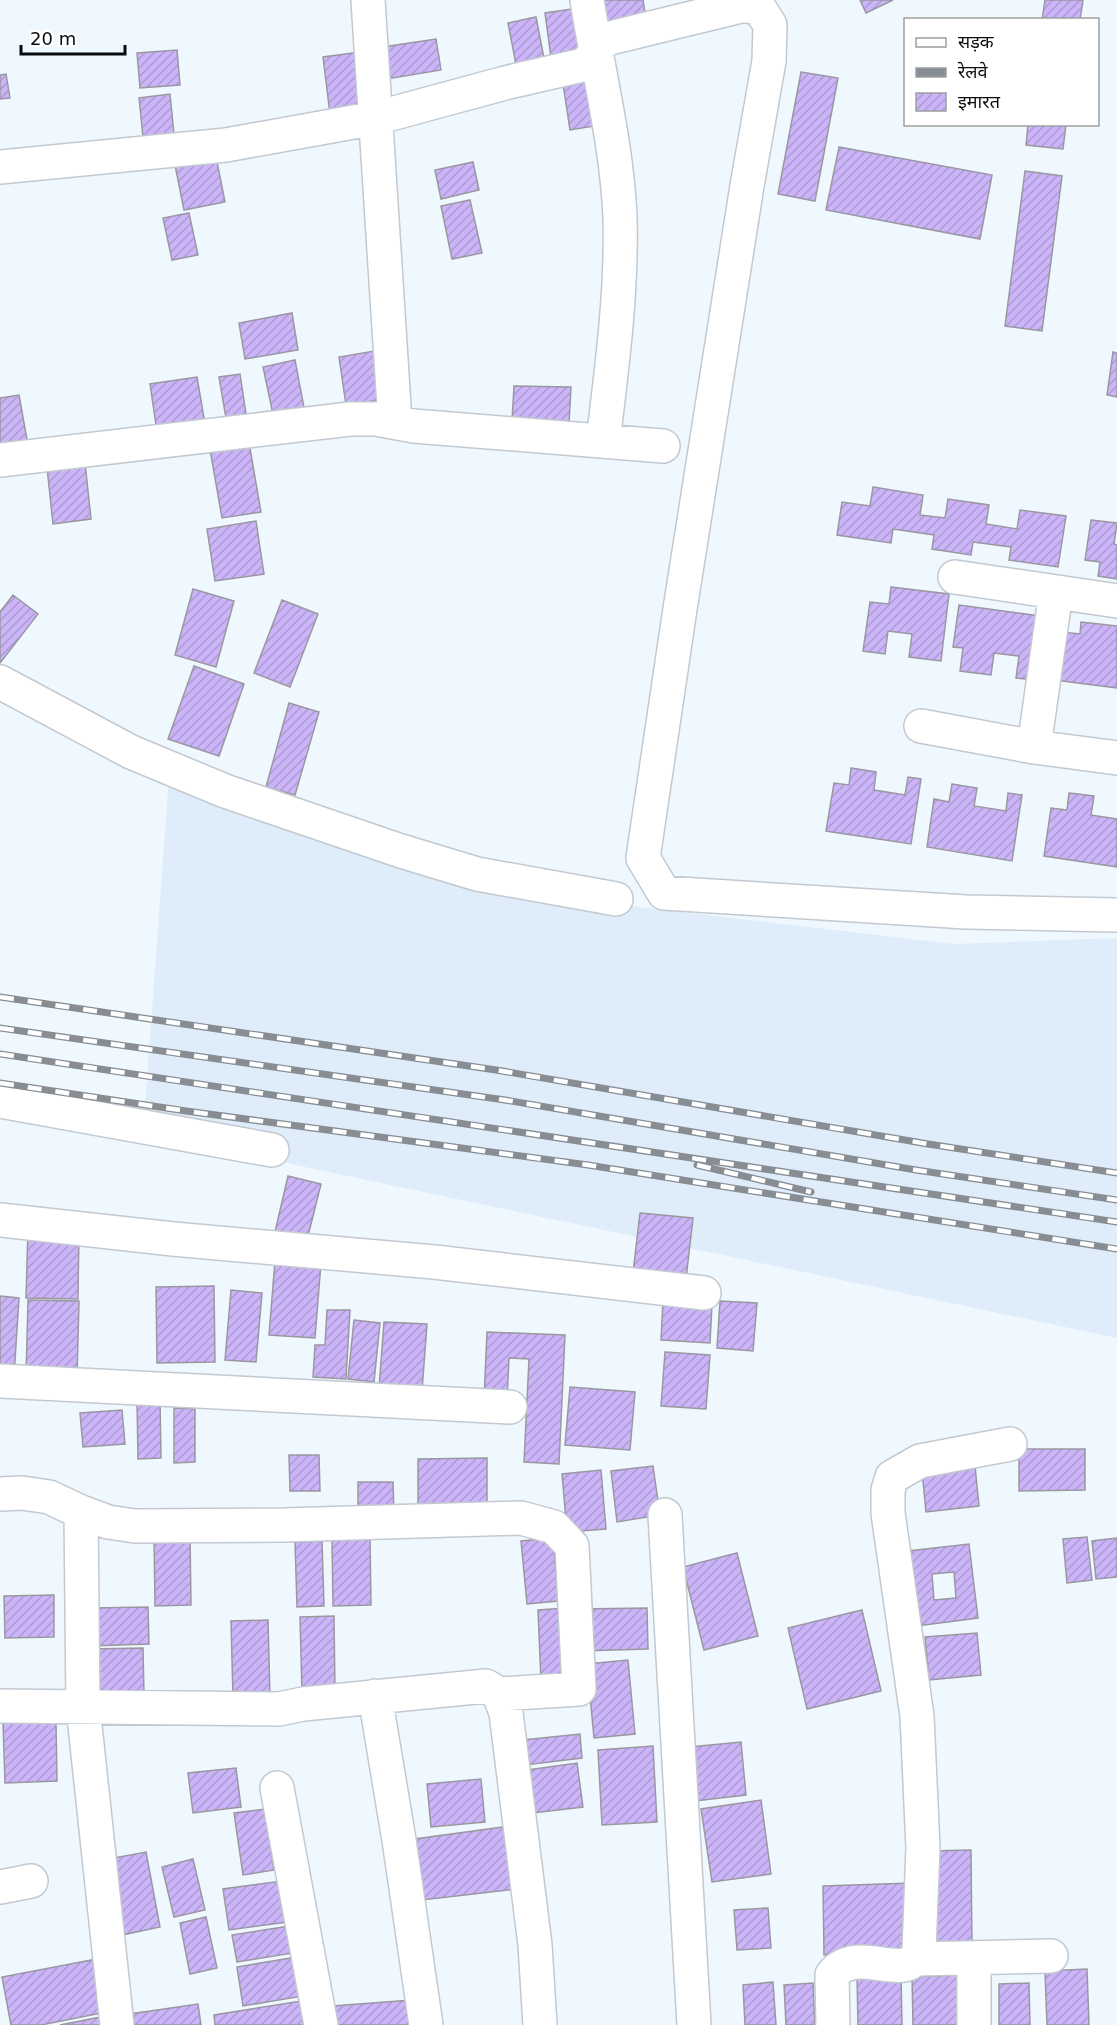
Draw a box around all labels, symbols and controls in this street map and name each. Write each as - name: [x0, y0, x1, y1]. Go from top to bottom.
- scale bar: [21, 18, 124, 56]
- legend: [904, 18, 1099, 126]
- text: 20 m: [30, 28, 76, 49]
- text: सड़क: [958, 31, 995, 52]
- text: रेलवे: [957, 61, 989, 82]
- text: इमारत: [958, 91, 1001, 112]

